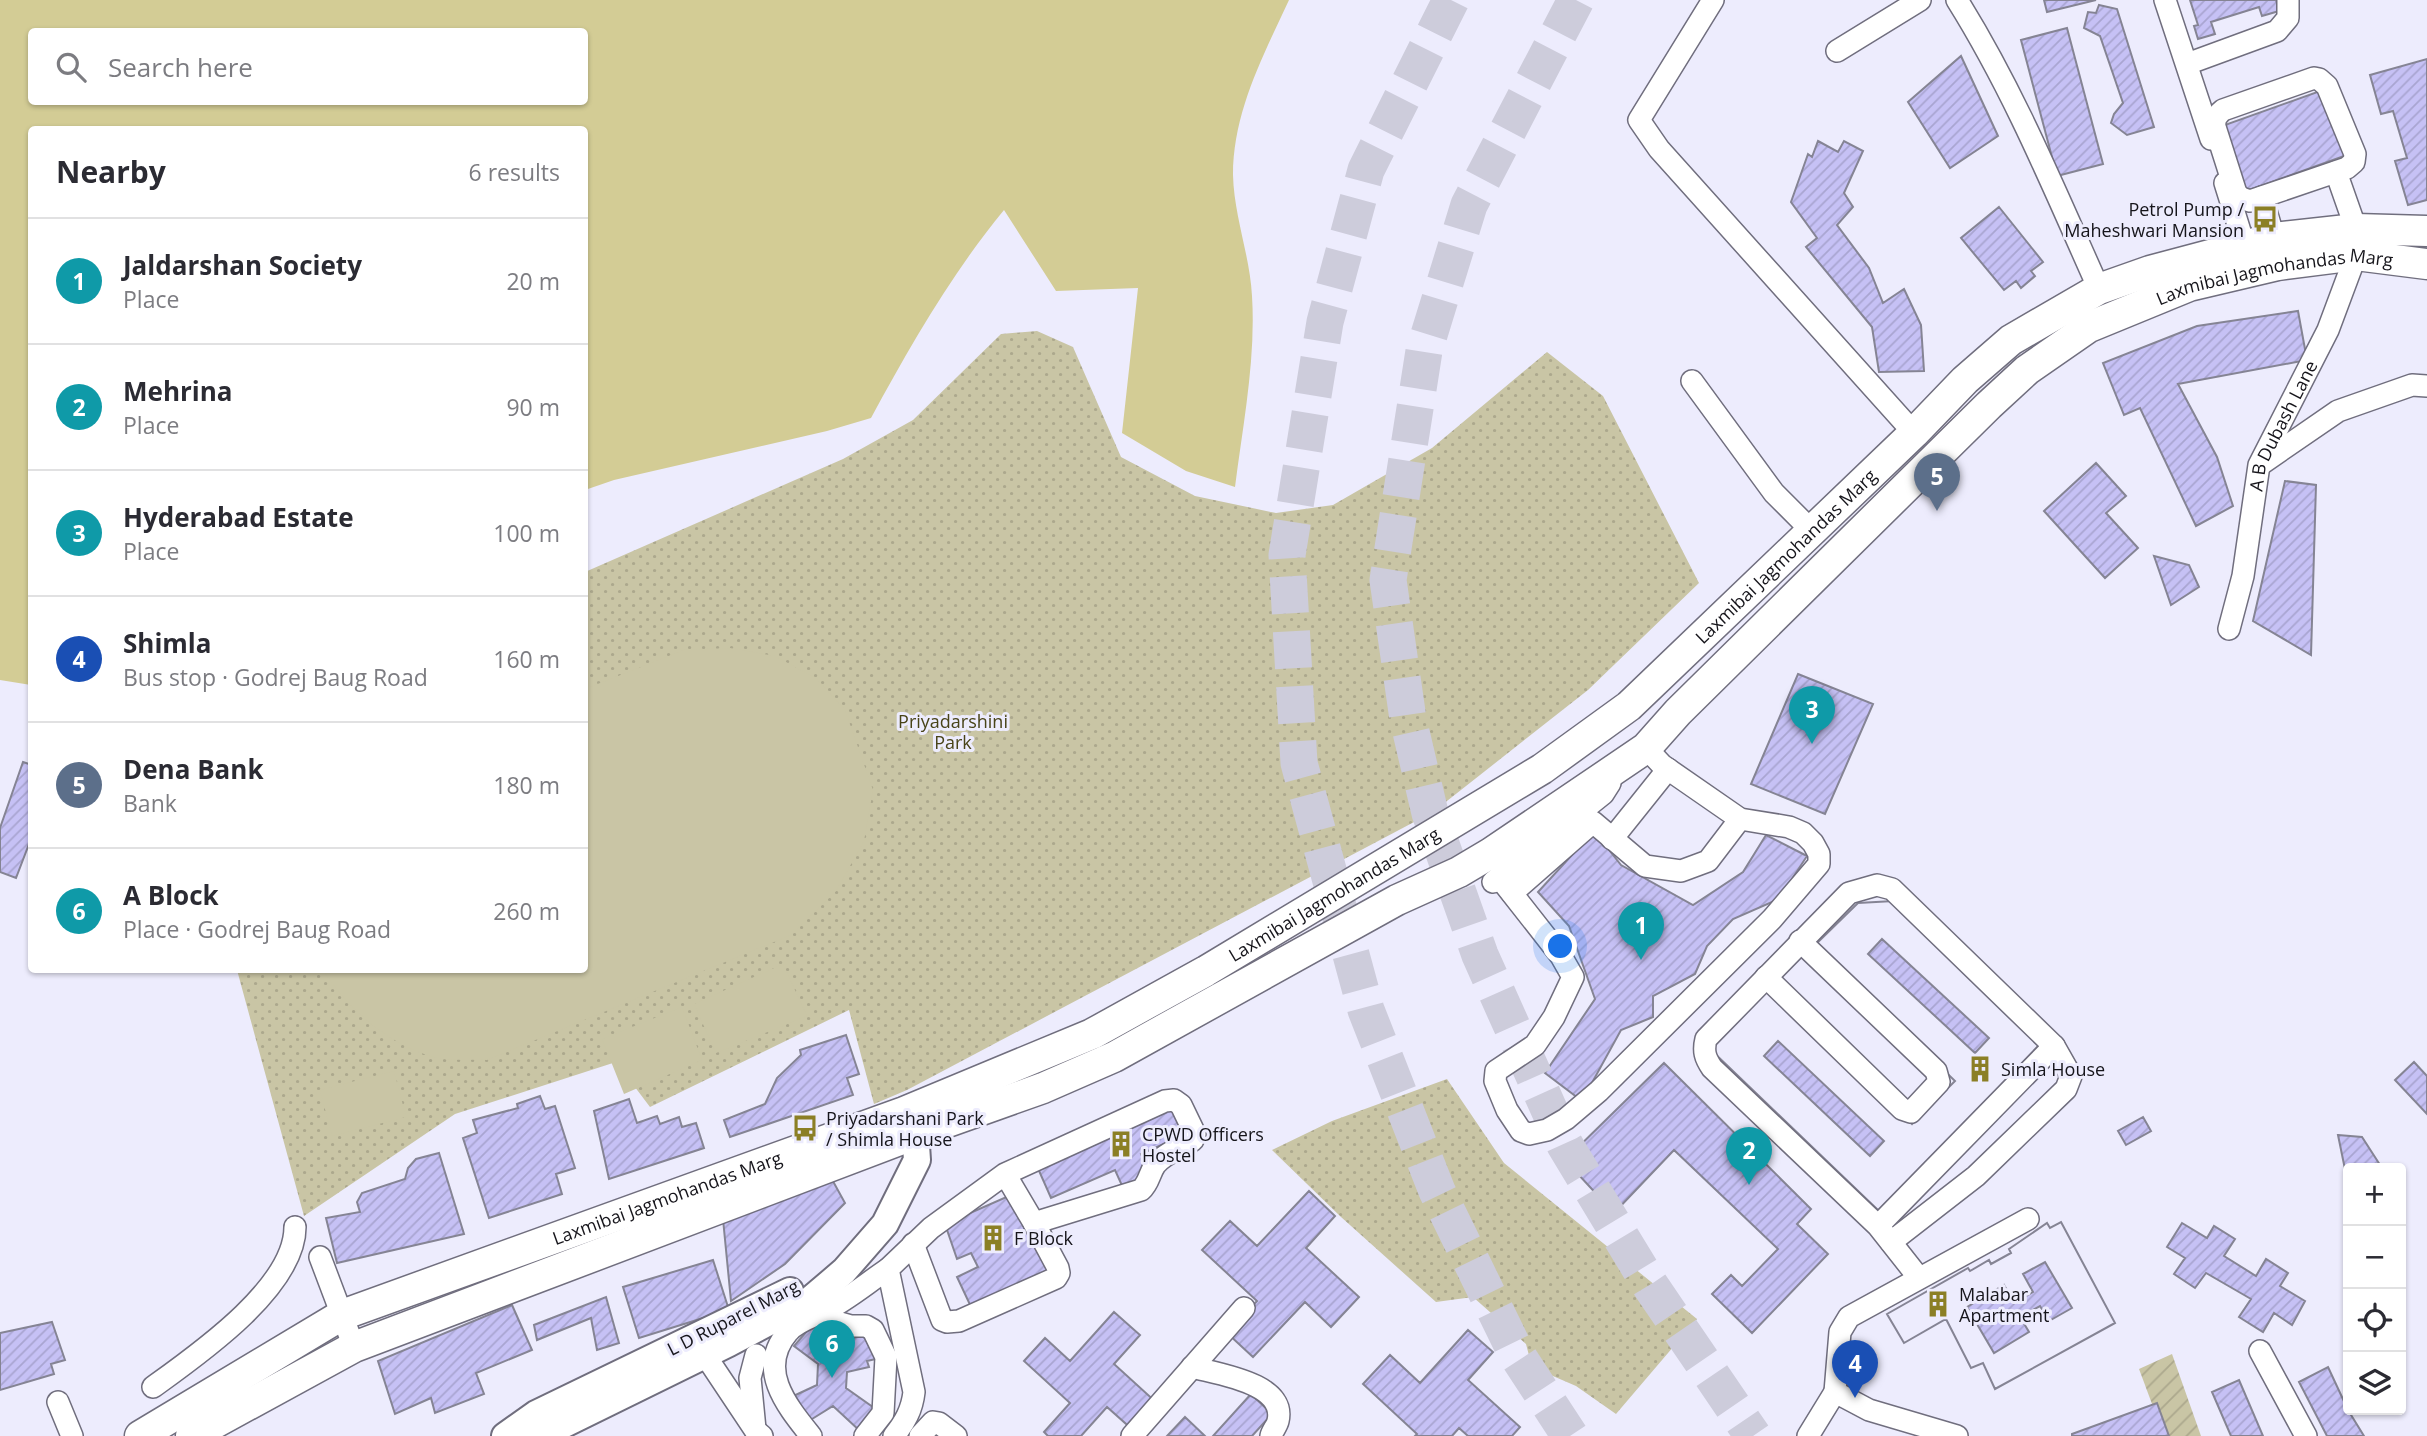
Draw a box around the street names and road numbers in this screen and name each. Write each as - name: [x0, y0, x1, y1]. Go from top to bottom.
- street label: Laxmibai Jagmohandas Marg: [2152, 242, 2395, 310]
- street label: A B Dubash Lane: [2243, 356, 2323, 493]
- street label: Laxmibai Jagmohandas Marg: [1690, 463, 1881, 649]
- street label: Laxmibai Jagmohandas Marg: [1224, 821, 1444, 967]
- street label: Laxmibai Jagmohandas Marg: [549, 1145, 785, 1250]
- street label: L D Ruparel Marg: [663, 1273, 803, 1361]

